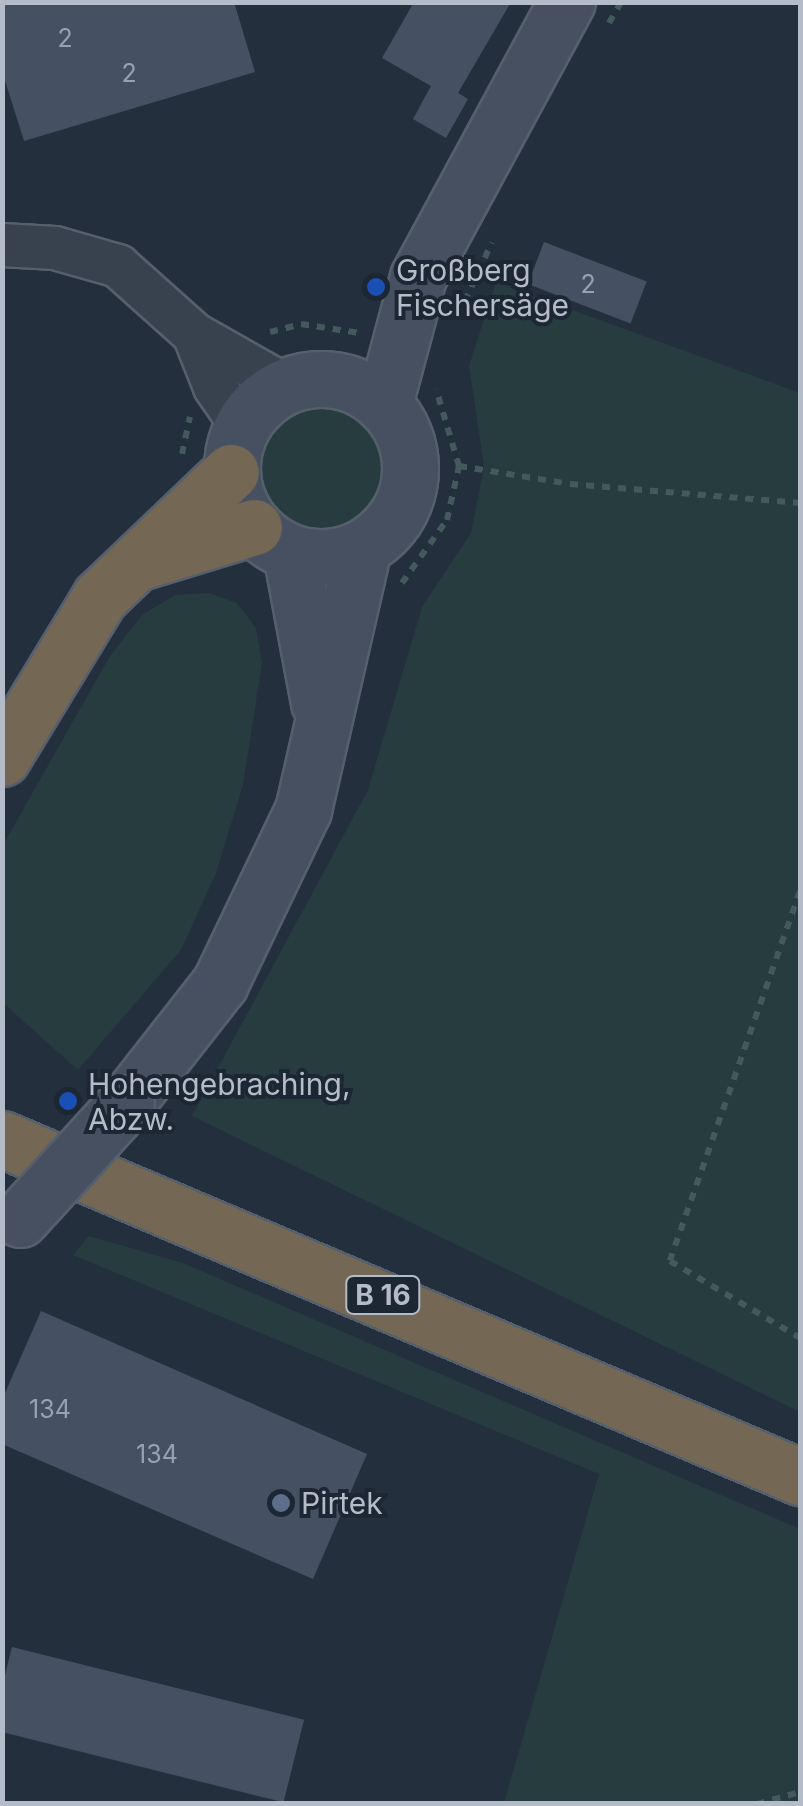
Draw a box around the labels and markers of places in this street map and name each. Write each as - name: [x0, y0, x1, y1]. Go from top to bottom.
- place label: Großberg Fischersäge: [396, 252, 569, 322]
- marker: Großberg Fischersäge: [365, 276, 387, 298]
- place label: Hohengebraching, Abzw.: [88, 1066, 351, 1136]
- marker: Hohengebraching, Abzw.: [57, 1090, 79, 1112]
- place label: Pirtek: [301, 1485, 383, 1521]
- marker: Pirtek: [270, 1492, 292, 1514]

